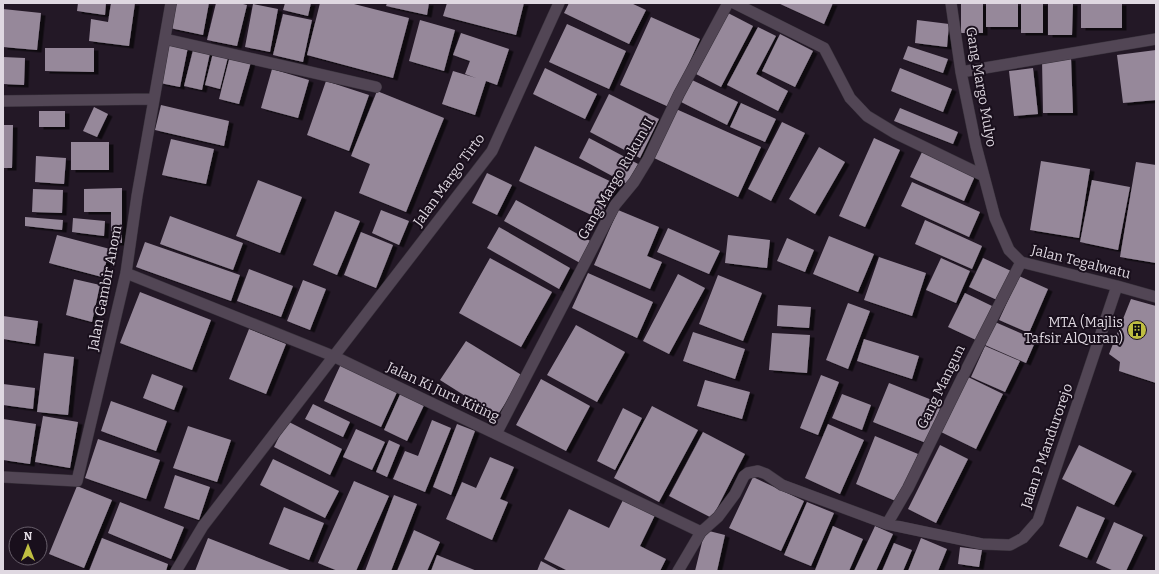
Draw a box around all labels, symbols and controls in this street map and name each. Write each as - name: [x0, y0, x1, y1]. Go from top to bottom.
- street label: Gang Margo Mulyo: [962, 26, 1000, 148]
- street label: Gang Margo Rukun II: [574, 115, 658, 243]
- street label: Jalan Margo Tirto: [409, 130, 488, 231]
- street label: Jalan Gambir Anom: [84, 223, 126, 353]
- street label: Jalan Tegalwatu: [1029, 241, 1133, 283]
- place label: MTA (Majlis Tafsir AlQuran): [1024, 314, 1123, 347]
- building icon: MTA (Majlis Tafsir AlQuran): [1126, 319, 1148, 341]
- street label: Gang Mangun: [913, 342, 969, 432]
- street label: Jalan Ki Juru Kiting: [383, 358, 502, 426]
- street label: Jalan P Mandurorejo: [1017, 381, 1076, 512]
- north arrow: [8, 526, 48, 566]
- text: N: [24, 530, 33, 543]

